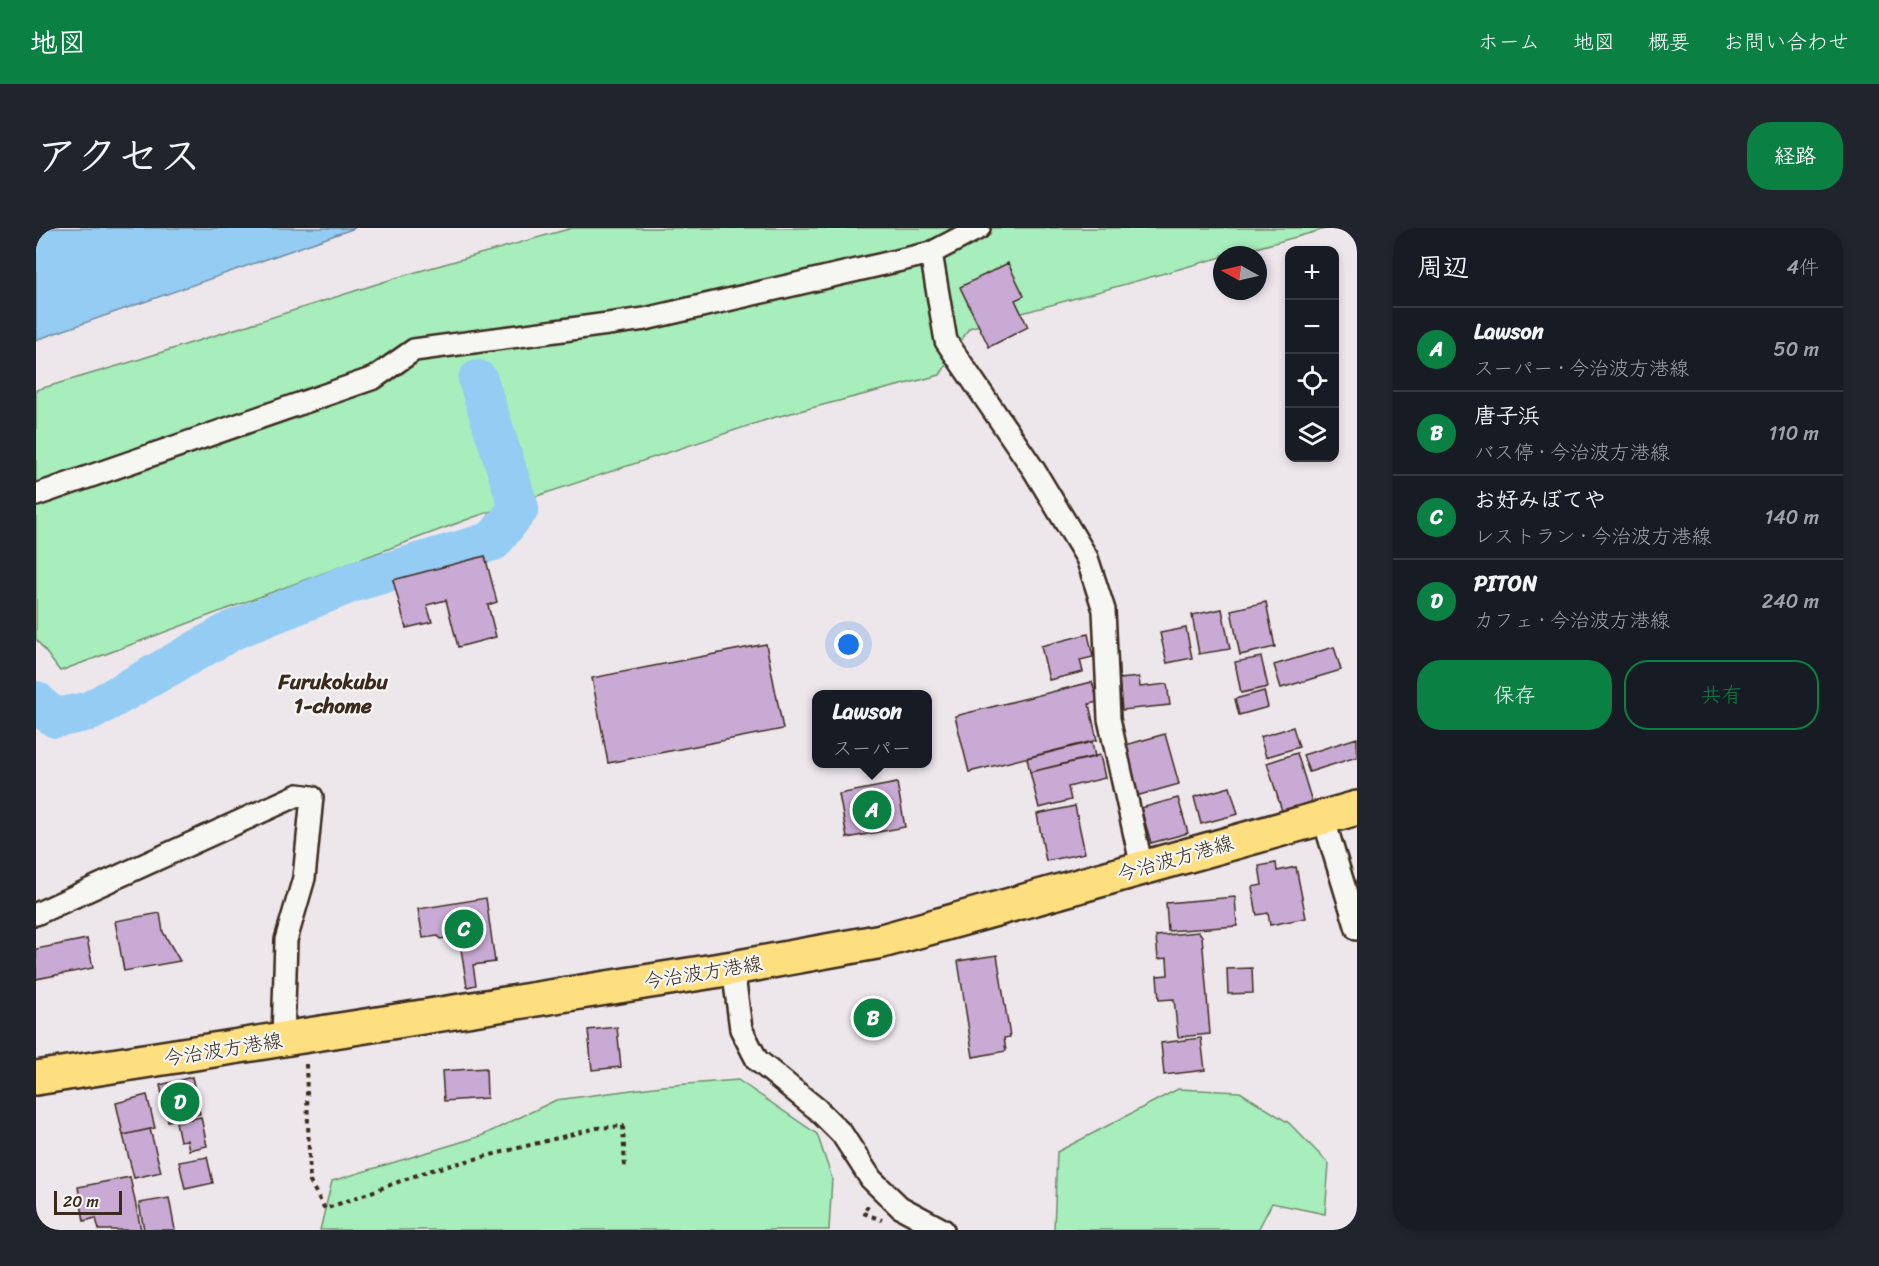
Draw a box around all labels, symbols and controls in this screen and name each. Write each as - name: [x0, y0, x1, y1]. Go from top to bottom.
- text: 地図: [30, 18, 86, 67]
- text: ホーム: [1478, 23, 1540, 61]
- text: 地図: [1573, 23, 1615, 61]
- text: 概要: [1648, 23, 1690, 61]
- text: お問い合わせ: [1723, 23, 1849, 61]
- text: アクセス: [36, 119, 201, 193]
- button: 経路: [1747, 122, 1843, 190]
- text: 周辺: [1417, 244, 1469, 290]
- north arrow: [1213, 246, 1267, 300]
- map controls: [1285, 246, 1339, 462]
- button: +: [1285, 246, 1339, 300]
- text: 4件: [1787, 250, 1819, 285]
- button: −: [1285, 300, 1339, 354]
- text: Lawson: [1474, 312, 1544, 351]
- text: A: [1430, 332, 1443, 367]
- text: 50 m: [1774, 332, 1819, 367]
- text: スーパー · 今治波方港線: [1474, 351, 1689, 386]
- button: locate: [1285, 354, 1339, 408]
- text: 唐子浜: [1474, 396, 1540, 435]
- button: layers: [1285, 408, 1339, 462]
- text: B: [1430, 416, 1443, 451]
- text: 110 m: [1769, 416, 1819, 451]
- text: バス停 · 今治波方港線: [1474, 435, 1670, 470]
- text: お好みぼてや: [1474, 480, 1606, 519]
- text: C: [1430, 500, 1443, 535]
- text: 140 m: [1765, 500, 1819, 535]
- text: レストラン · 今治波方港線: [1474, 519, 1711, 554]
- text: PITON: [1474, 564, 1537, 603]
- text: D: [1431, 584, 1442, 619]
- text: 240 m: [1762, 584, 1819, 619]
- text: カフェ · 今治波方港線: [1474, 603, 1670, 638]
- your location: [834, 630, 863, 659]
- button: 保存: [1417, 660, 1612, 730]
- button: 共有: [1624, 660, 1819, 730]
- district label: Furukokubu 1-chome: [277, 663, 388, 725]
- popup: [812, 690, 932, 768]
- text: Lawson: [832, 692, 902, 731]
- text: スーパー: [832, 731, 912, 766]
- pin: A: [852, 788, 892, 832]
- street label: 今治波方港線: [1113, 825, 1238, 892]
- pin: C: [444, 906, 484, 952]
- street label: 今治波方港線: [641, 946, 765, 999]
- pin: B: [854, 996, 892, 1040]
- street label: 今治波方港線: [161, 1023, 285, 1076]
- pin: D: [160, 1080, 200, 1124]
- text: 20 m: [63, 1187, 99, 1216]
- scale bar: [54, 1188, 122, 1216]

